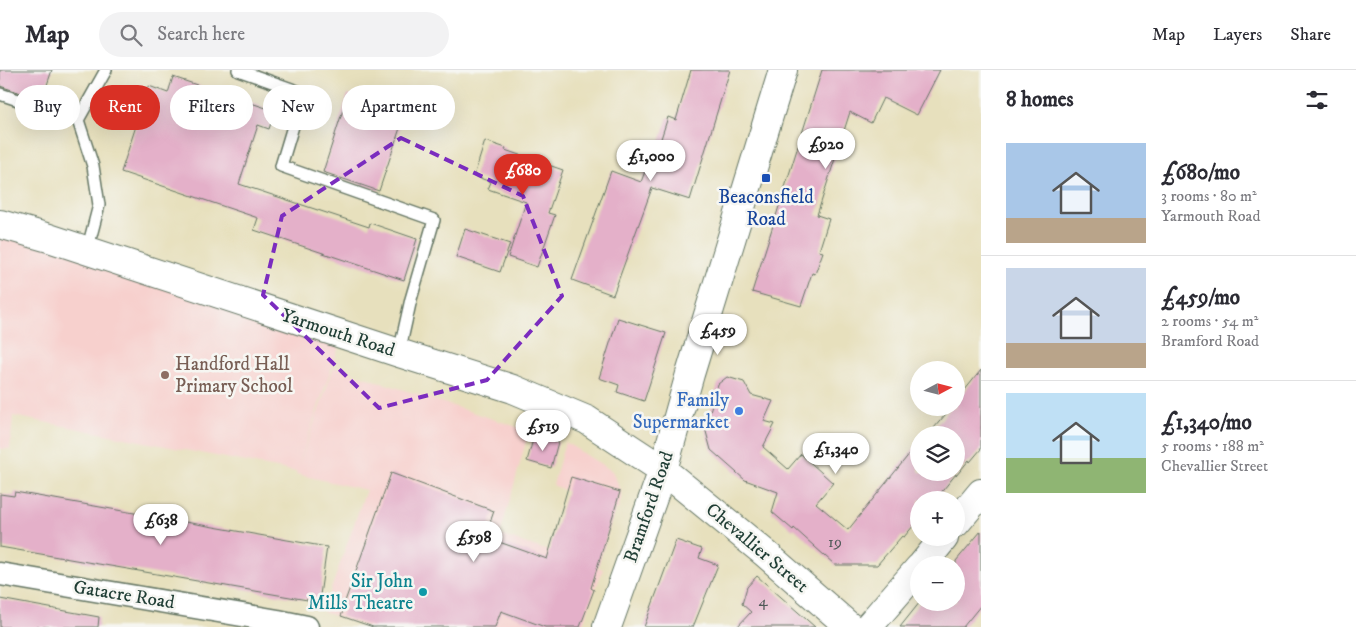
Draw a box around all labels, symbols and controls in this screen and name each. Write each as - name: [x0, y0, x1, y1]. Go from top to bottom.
- search box: [99, 12, 449, 57]
- text: Map: [25, 20, 69, 50]
- icon: search: [117, 21, 145, 49]
- text: Search here: [157, 23, 245, 46]
- text: Map: [1152, 24, 1185, 46]
- text: Layers: [1213, 24, 1262, 46]
- text: Share: [1290, 24, 1331, 46]
- chip: Buy: [15, 85, 80, 130]
- chip: Rent: [90, 85, 160, 130]
- chip: Filters: [170, 85, 253, 130]
- chip: New: [263, 85, 332, 130]
- chip: Apartment: [342, 85, 455, 130]
- icon: filters: [1303, 86, 1331, 114]
- text: 8 homes: [1006, 87, 1074, 113]
- pin: £920: [796, 128, 856, 170]
- text: £920: [808, 134, 844, 154]
- pin: £1,000: [610, 140, 692, 182]
- text: £1,000: [627, 146, 675, 166]
- pin: £680: [493, 154, 553, 196]
- text: £680: [505, 160, 541, 180]
- text: £680/mo: [1161, 160, 1240, 186]
- icon: home: [1046, 163, 1106, 223]
- marker: Beaconsfield Road: [760, 172, 772, 184]
- place label: Beaconsfield Road: [718, 186, 814, 231]
- text: 3 rooms · 80 m²: [1161, 186, 1257, 206]
- text: Yarmouth Road: [1161, 206, 1260, 226]
- text: £459/mo: [1161, 285, 1240, 311]
- icon: home: [1046, 288, 1106, 348]
- street label: Yarmouth Road: [278, 304, 398, 362]
- text: 2 rooms · 54 m²: [1161, 311, 1258, 331]
- pin: £459: [688, 314, 748, 356]
- text: £459: [700, 320, 736, 340]
- text: Bramford Road: [1161, 331, 1259, 351]
- place label: Handford Hall Primary School: [175, 353, 293, 398]
- north arrow: [910, 361, 965, 416]
- map controls: [910, 361, 965, 611]
- marker: Handford Hall Primary School: [159, 369, 171, 381]
- place label: Family Supermarket: [633, 389, 730, 434]
- marker: Family Supermarket: [733, 405, 745, 417]
- pin: £519: [513, 410, 573, 452]
- text: £1,340/mo: [1161, 410, 1252, 436]
- icon: home: [1046, 413, 1106, 473]
- text: £519: [527, 416, 559, 436]
- button: layers: [910, 426, 965, 481]
- pin: £1,340: [795, 432, 877, 475]
- text: 5 rooms · 188 m²: [1161, 436, 1264, 456]
- text: £1,340: [813, 439, 859, 459]
- street label: Bramford Road: [619, 448, 679, 566]
- text: Chevallier Street: [1161, 456, 1268, 476]
- button: +: [910, 491, 965, 546]
- street label: Chevallier Street: [701, 498, 813, 598]
- pin: £638: [131, 504, 191, 546]
- text: £638: [144, 510, 178, 530]
- pin: £598: [444, 520, 504, 563]
- text: £598: [456, 527, 492, 547]
- house number: 19: [828, 532, 842, 552]
- button: −: [910, 556, 965, 611]
- place label: Sir John Mills Theatre: [308, 570, 413, 615]
- street label: Gatacre Road: [72, 576, 177, 614]
- marker: Sir John Mills Theatre: [417, 586, 429, 598]
- house number: 4: [758, 591, 768, 611]

